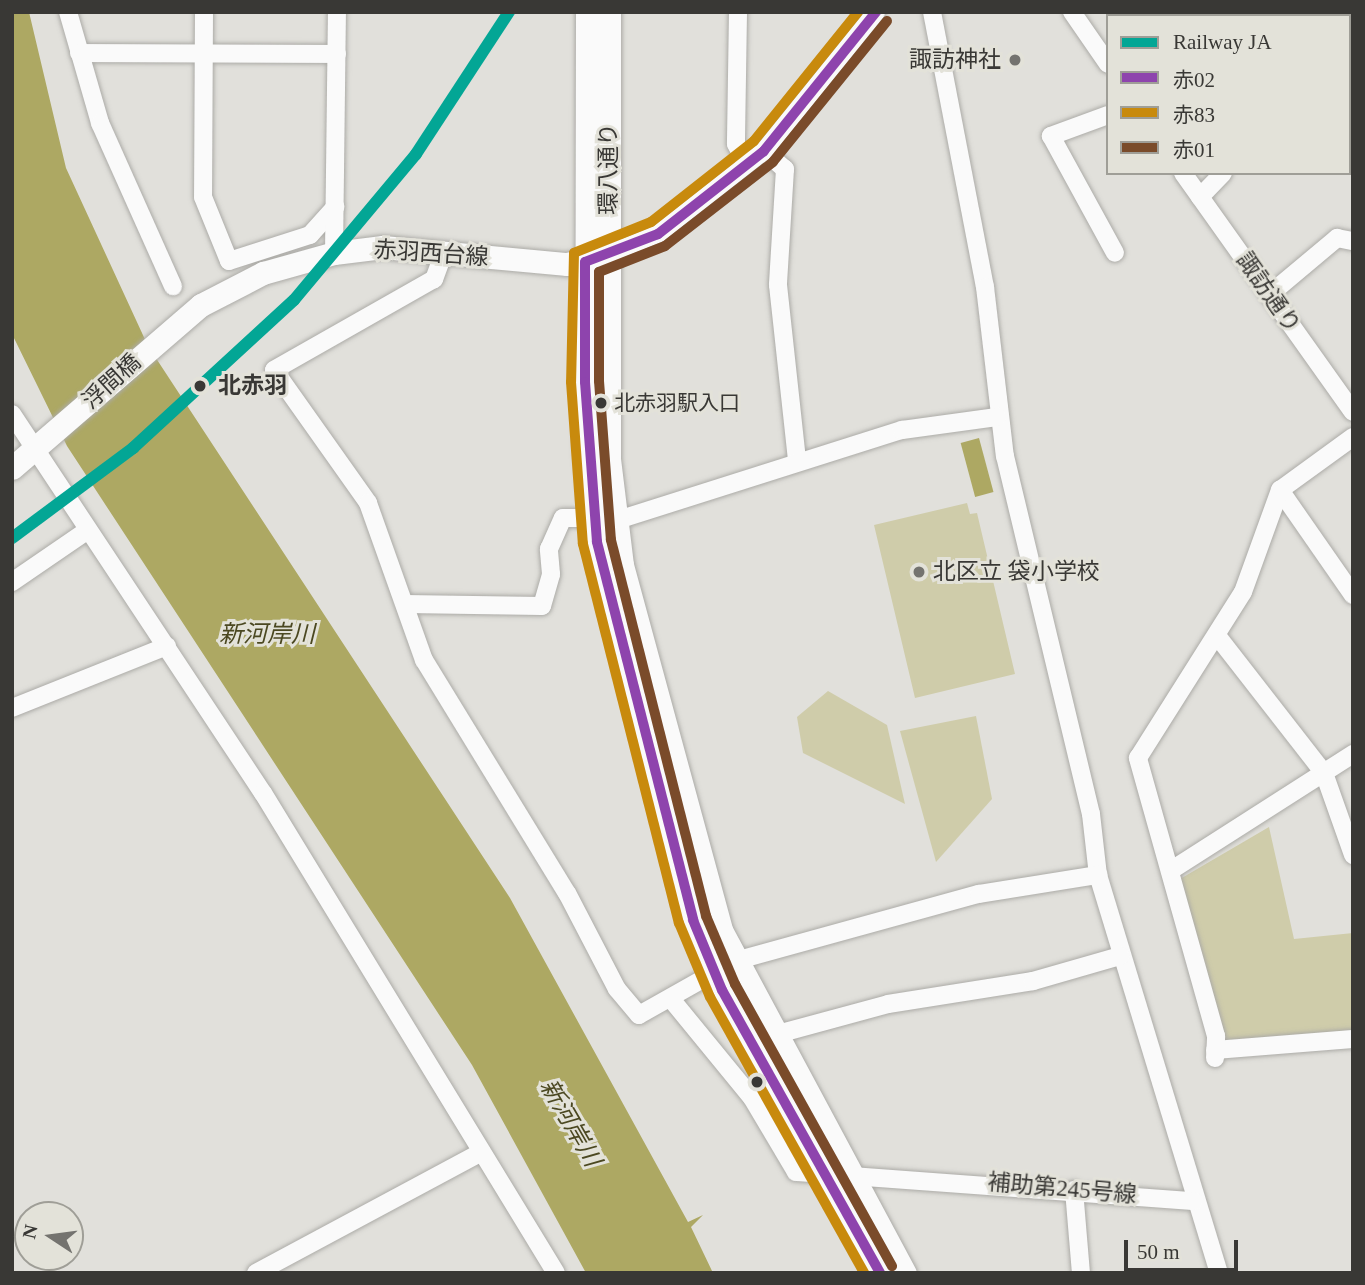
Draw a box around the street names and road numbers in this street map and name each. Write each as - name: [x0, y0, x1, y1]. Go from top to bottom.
- street label: 環八通り: [595, 123, 623, 215]
- street label: 赤羽西台線: [373, 236, 489, 272]
- street label: 諏訪通り: [1230, 247, 1306, 339]
- street label: 浮間橋: [77, 349, 147, 415]
- street label: 補助第245号線: [986, 1169, 1138, 1209]

